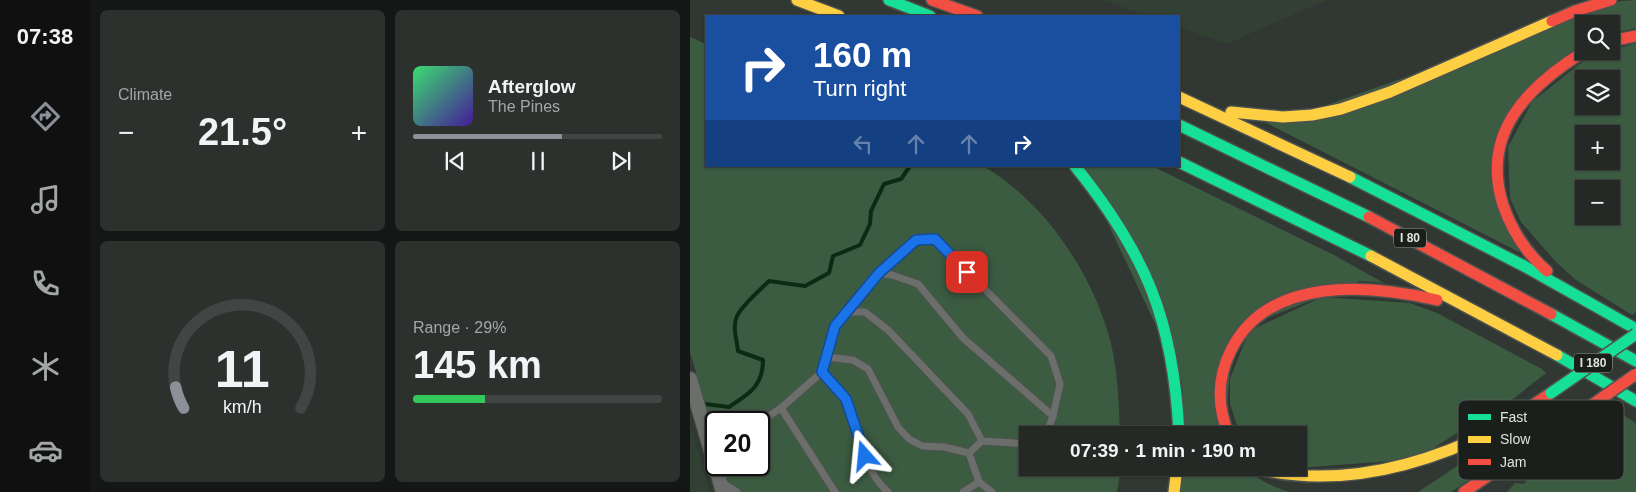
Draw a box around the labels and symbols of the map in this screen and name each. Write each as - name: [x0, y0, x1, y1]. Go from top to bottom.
- road number: I 80: [1394, 228, 1426, 248]
- pin: [946, 251, 988, 293]
- road number: I 180: [1574, 353, 1612, 372]
- legend: [1458, 400, 1624, 480]
- text: Fast: [1500, 409, 1527, 425]
- speed limit sign: 20: [705, 411, 770, 476]
- position arrow: [838, 429, 890, 481]
- text: Slow: [1500, 431, 1531, 447]
- text: Jam: [1500, 454, 1526, 470]

